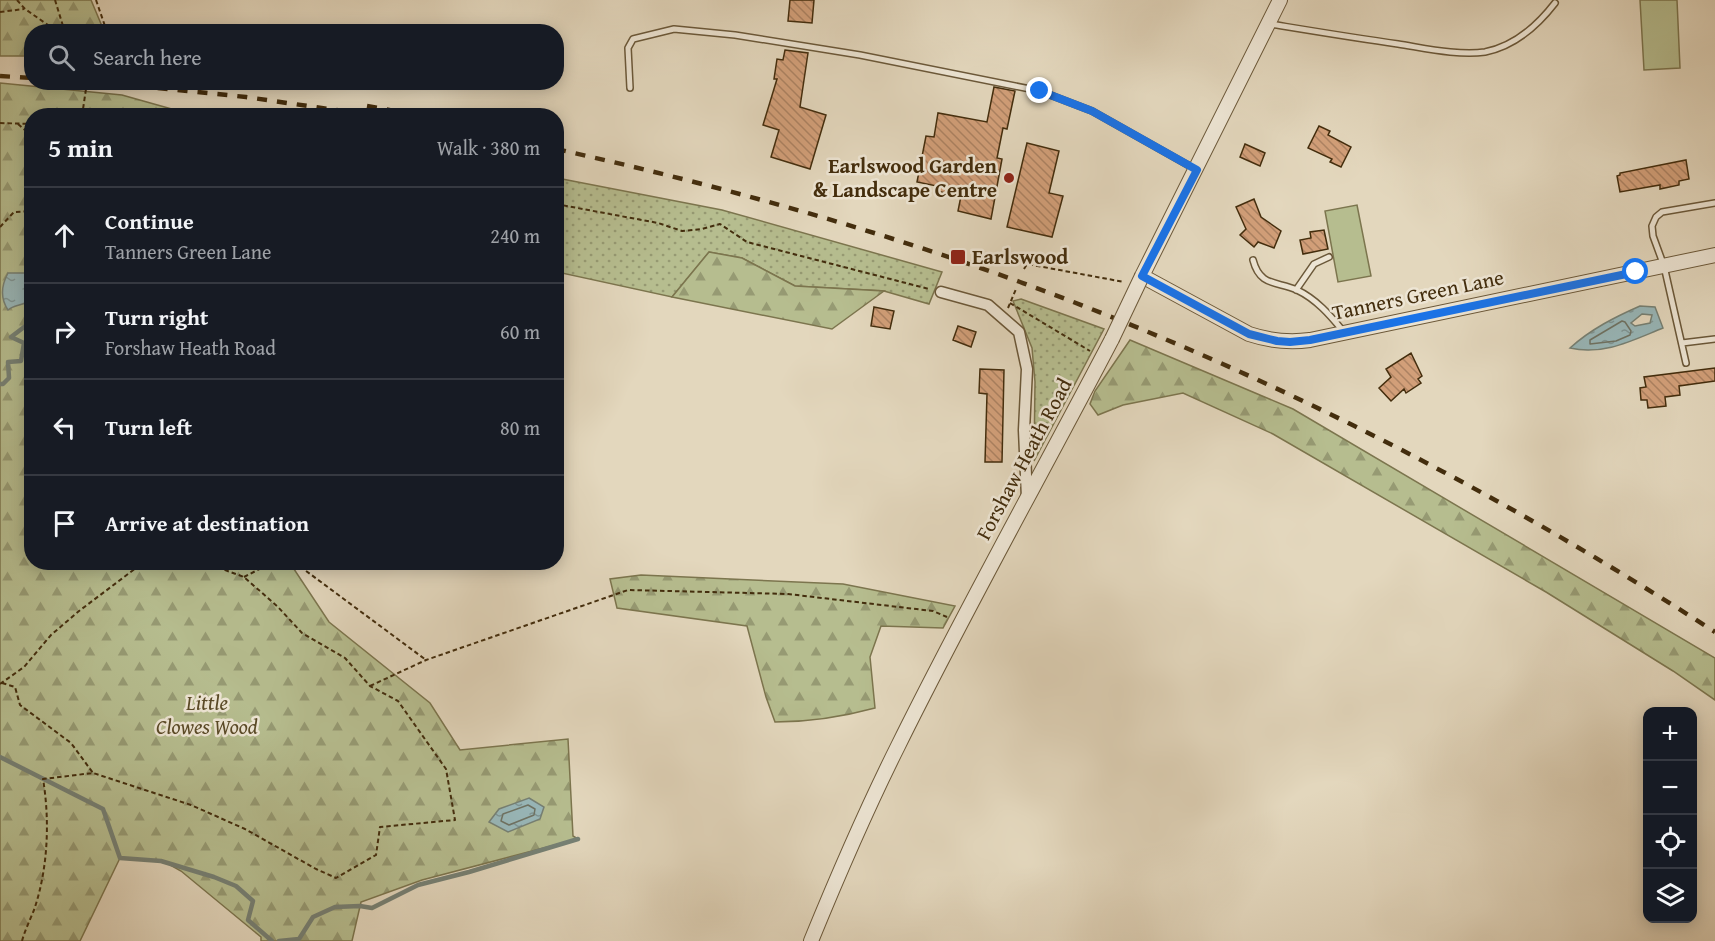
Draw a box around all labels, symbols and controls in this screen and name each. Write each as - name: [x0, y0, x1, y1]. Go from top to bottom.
- search box: [24, 24, 564, 90]
- icon: search: [45, 41, 78, 74]
- text: Search here: [93, 41, 202, 73]
- route end: [1026, 77, 1052, 103]
- text: 5 min: [48, 128, 113, 167]
- text: Walk · 380 m: [437, 133, 540, 162]
- place label: Earlswood Garden & Landscape Centre: [813, 150, 998, 205]
- marker: Earlswood Garden & Landscape Centre: [1002, 171, 1016, 185]
- text: Continue: [105, 205, 194, 237]
- icon: ahead: [48, 219, 81, 252]
- text: 240 m: [490, 221, 540, 250]
- text: Tanners Green Lane: [105, 237, 271, 266]
- place label: Earlswood: [972, 241, 1068, 272]
- marker: Earlswood: [949, 248, 967, 266]
- route start: [1622, 258, 1648, 284]
- street label: Tanners Green Lane: [1329, 261, 1507, 328]
- text: Turn right: [105, 301, 208, 333]
- icon: right: [48, 315, 81, 348]
- text: 60 m: [500, 317, 540, 346]
- text: Forshaw Heath Road: [105, 333, 276, 362]
- street label: Forshaw Heath Road: [968, 372, 1080, 545]
- icon: left: [48, 411, 81, 444]
- text: Turn left: [105, 411, 192, 443]
- text: 80 m: [500, 413, 540, 442]
- icon: arrive: [48, 507, 81, 540]
- text: Arrive at destination: [105, 507, 309, 539]
- park label: Little Clowes Wood: [156, 687, 258, 742]
- map controls: [1643, 707, 1697, 923]
- button: +: [1643, 707, 1697, 761]
- button: −: [1643, 761, 1697, 815]
- button: locate: [1643, 815, 1697, 869]
- button: layers: [1643, 869, 1697, 923]

